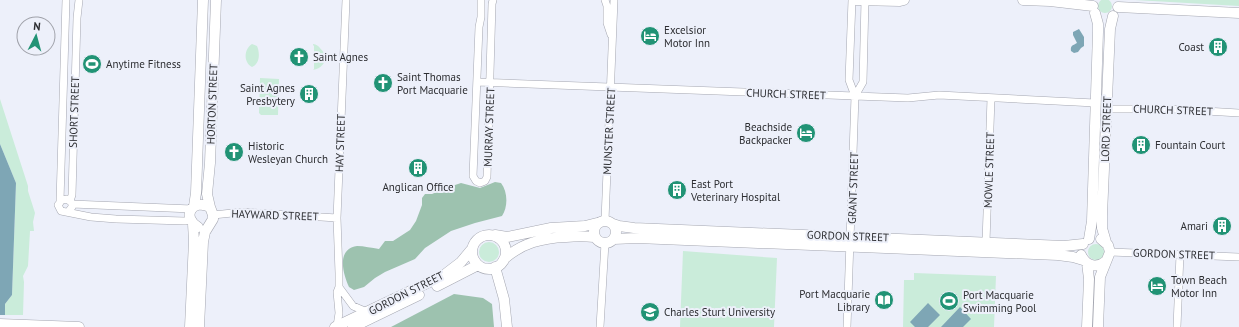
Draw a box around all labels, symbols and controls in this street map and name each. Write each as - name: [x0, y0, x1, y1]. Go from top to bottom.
- north arrow: [16, 16, 56, 56]
- text: N: [33, 19, 41, 33]
- place label: Excelsior Motor Inn: [664, 23, 710, 50]
- hotel icon: Excelsior Motor Inn: [639, 25, 661, 47]
- building icon: Coast: [1207, 36, 1229, 58]
- place label: Coast: [1178, 40, 1204, 54]
- church icon: Saint Agnes: [288, 46, 310, 68]
- place label: Saint Agnes: [313, 50, 368, 64]
- sports icon: Anytime Fitness: [81, 53, 103, 75]
- place label: Anytime Fitness: [106, 57, 181, 71]
- street label: HORTON STREET: [204, 63, 220, 145]
- place label: Saint Thomas Port Macquarie: [397, 70, 468, 97]
- church icon: Saint Thomas Port Macquarie: [372, 72, 394, 94]
- street label: SHORT STREET: [66, 76, 82, 148]
- place label: Saint Agnes Presbytery: [240, 81, 296, 108]
- building icon: Saint Agnes Presbytery: [298, 83, 320, 105]
- street label: CHURCH STREET: [746, 86, 826, 102]
- street label: MURRAY STREET: [481, 87, 497, 167]
- street label: MUNSTER STREET: [600, 87, 618, 175]
- street label: LORD STREET: [1098, 96, 1114, 162]
- street label: CHURCH STREET: [1133, 102, 1213, 118]
- street label: HAY STREET: [332, 114, 348, 172]
- place label: Beachside Backpacker: [739, 120, 792, 147]
- hotel icon: Beachside Backpacker: [795, 122, 817, 144]
- street label: MOWLE STREET: [981, 132, 997, 208]
- building icon: Fountain Court: [1130, 134, 1152, 156]
- place label: Fountain Court: [1155, 138, 1225, 152]
- place label: Historic Wesleyan Church: [248, 139, 328, 166]
- church icon: Historic Wesleyan Church: [223, 141, 245, 163]
- street label: GRANT STREET: [845, 152, 861, 224]
- building icon: Anglican Office: [407, 157, 429, 179]
- place label: East Port Veterinary Hospital: [690, 177, 781, 204]
- building icon: East Port Veterinary Hospital: [666, 179, 688, 201]
- place label: Anglican Office: [382, 180, 454, 194]
- street label: HAYWARD STREET: [231, 206, 319, 224]
- building icon: Amari: [1211, 215, 1233, 237]
- place label: Amari: [1180, 219, 1208, 233]
- street label: GORDON STREET: [807, 228, 889, 244]
- street label: GORDON STREET: [1133, 246, 1215, 262]
- street label: GORDON STREET: [366, 268, 446, 318]
- place label: Town Beach Motor Inn: [1171, 273, 1227, 300]
- hotel icon: Town Beach Motor Inn: [1146, 275, 1168, 297]
- place label: Port Macquarie Library: [799, 287, 871, 314]
- place label: Port Macquarie Swimming Pool: [963, 288, 1037, 315]
- library icon: Port Macquarie Library: [873, 289, 895, 311]
- sports icon: Port Macquarie Swimming Pool: [938, 290, 960, 312]
- school or university icon: Charles Sturt University: [639, 301, 661, 323]
- place label: Charles Sturt University: [664, 305, 776, 319]

